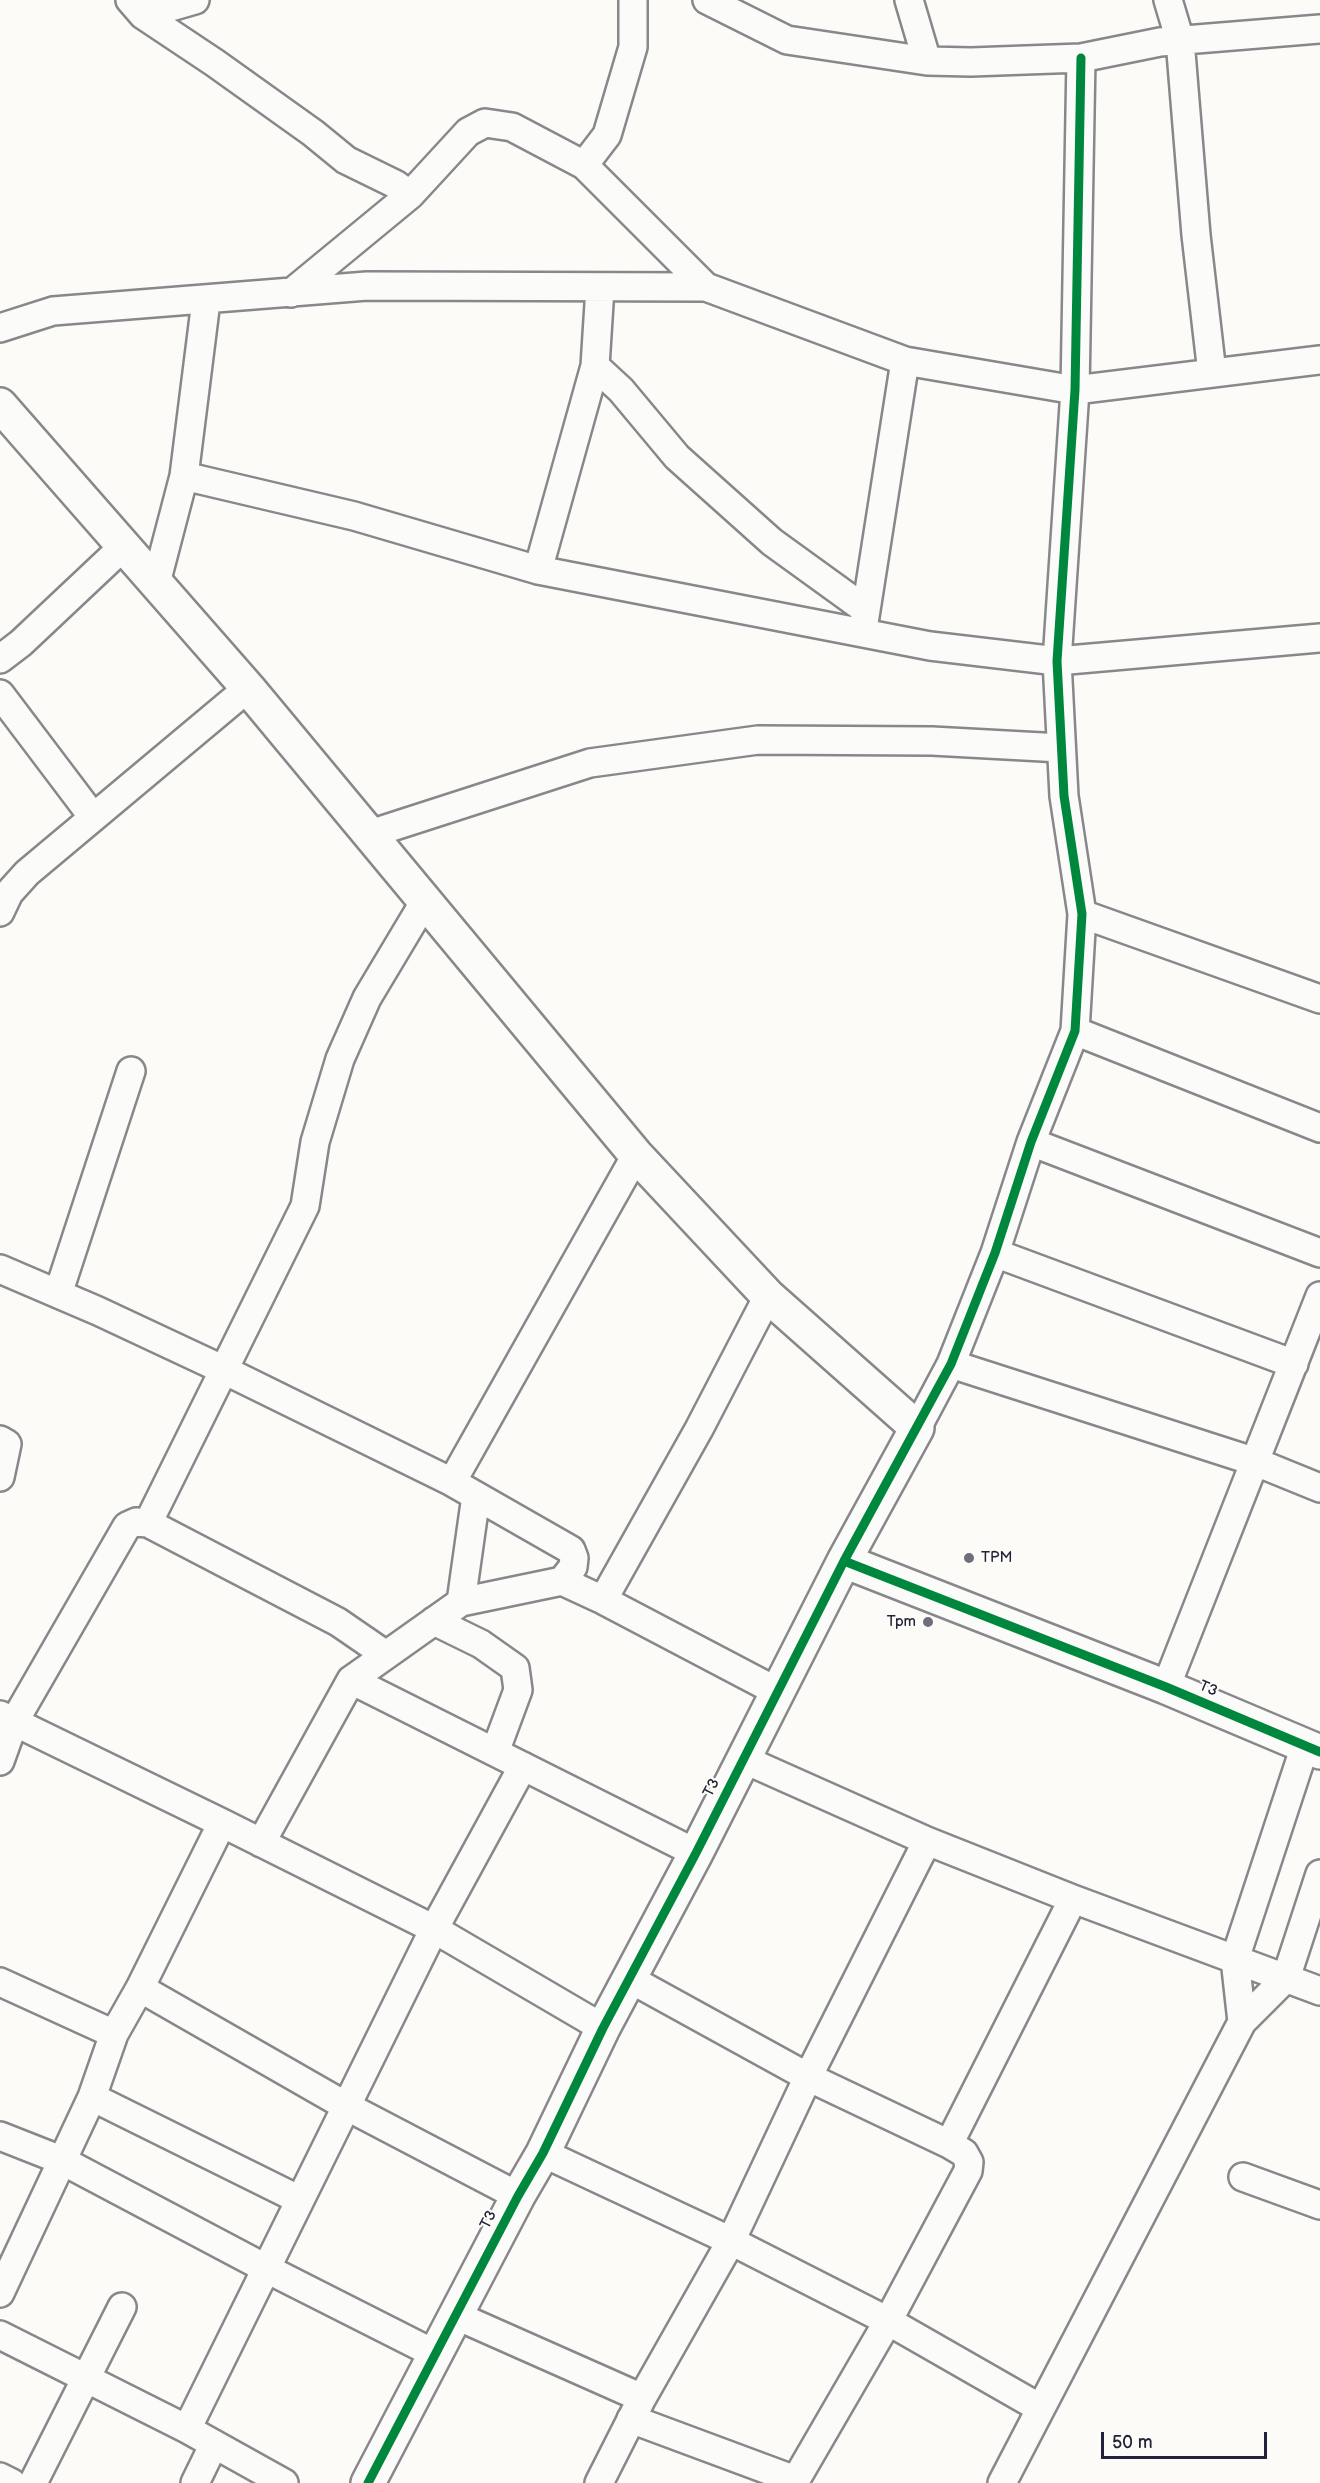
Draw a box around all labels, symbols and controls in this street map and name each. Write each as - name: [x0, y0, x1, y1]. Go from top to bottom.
- place label: TPM: [981, 1549, 1012, 1567]
- marker: TPM: [962, 1551, 976, 1565]
- place label: Tpm: [887, 1613, 916, 1631]
- marker: Tpm: [921, 1615, 935, 1629]
- street label: T3: [1196, 1677, 1220, 1701]
- street label: T3: [700, 1776, 724, 1800]
- street label: T3: [477, 2208, 501, 2232]
- scale bar: [1104, 2420, 1270, 2458]
- text: 50 m: [1112, 2432, 1153, 2453]

